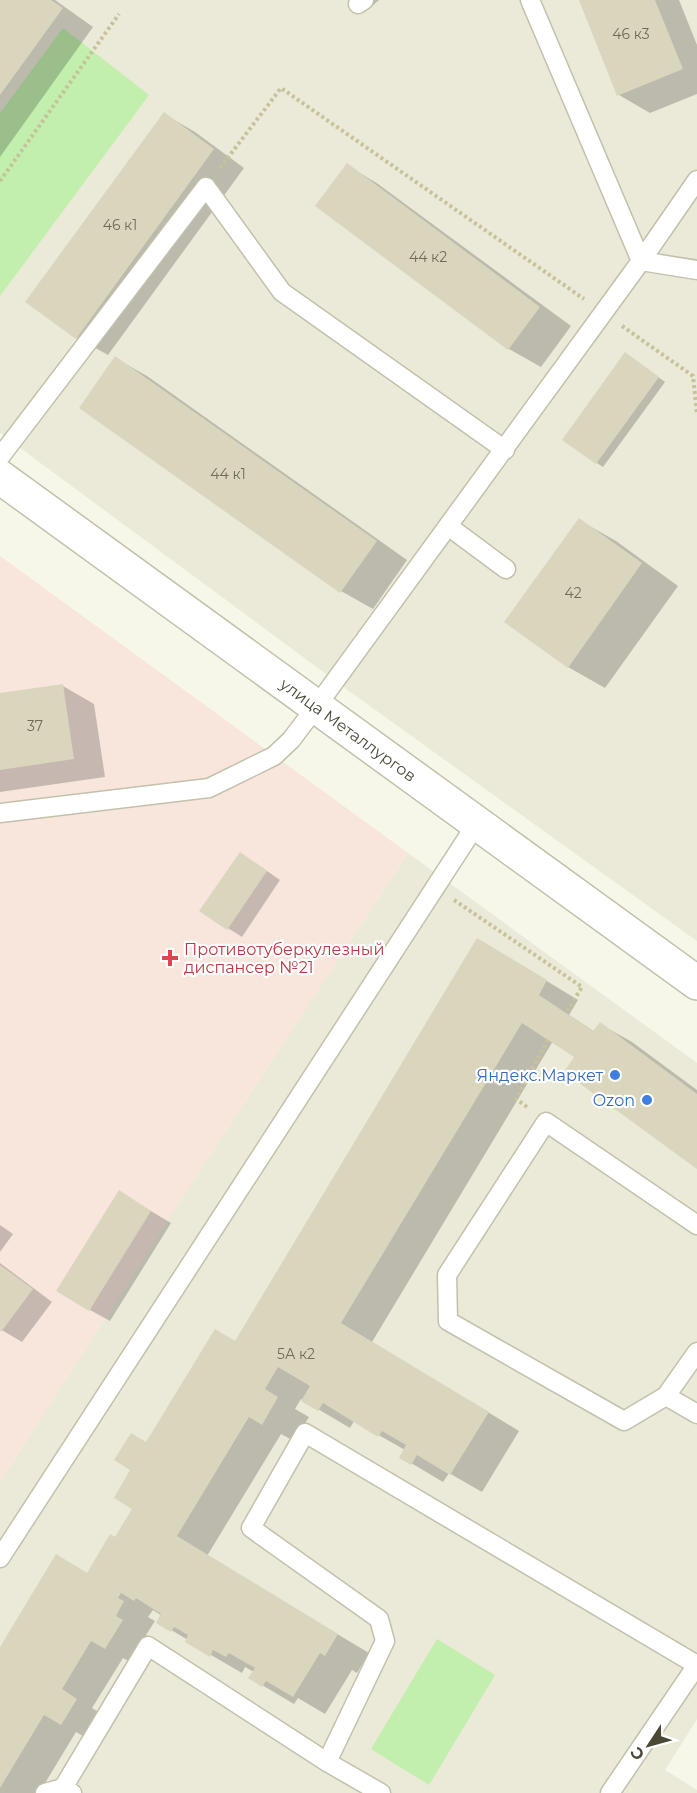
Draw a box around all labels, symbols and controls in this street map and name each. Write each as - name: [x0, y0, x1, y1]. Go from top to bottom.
- house number: 46 к3: [612, 25, 650, 43]
- house number: 46 к1: [103, 216, 137, 234]
- house number: 44 к2: [409, 248, 447, 266]
- house number: 44 к1: [210, 465, 246, 483]
- house number: 42: [564, 584, 582, 602]
- street label: улица Металлургов: [276, 674, 420, 786]
- house number: 37: [27, 717, 43, 735]
- place label: Противотуберкулезный диспансер №21: [184, 940, 384, 977]
- marker: Противотуберкулезный диспансер №21: [161, 949, 179, 967]
- place label: Яндекс.Маркет: [477, 1066, 603, 1085]
- marker: Яндекс.Маркет: [608, 1068, 622, 1082]
- place label: Ozon: [593, 1091, 635, 1110]
- marker: Ozon: [640, 1093, 654, 1107]
- house number: 5А к2: [277, 1345, 315, 1363]
- north arrow: [619, 1715, 679, 1775]
- text: С: [626, 1743, 648, 1764]

